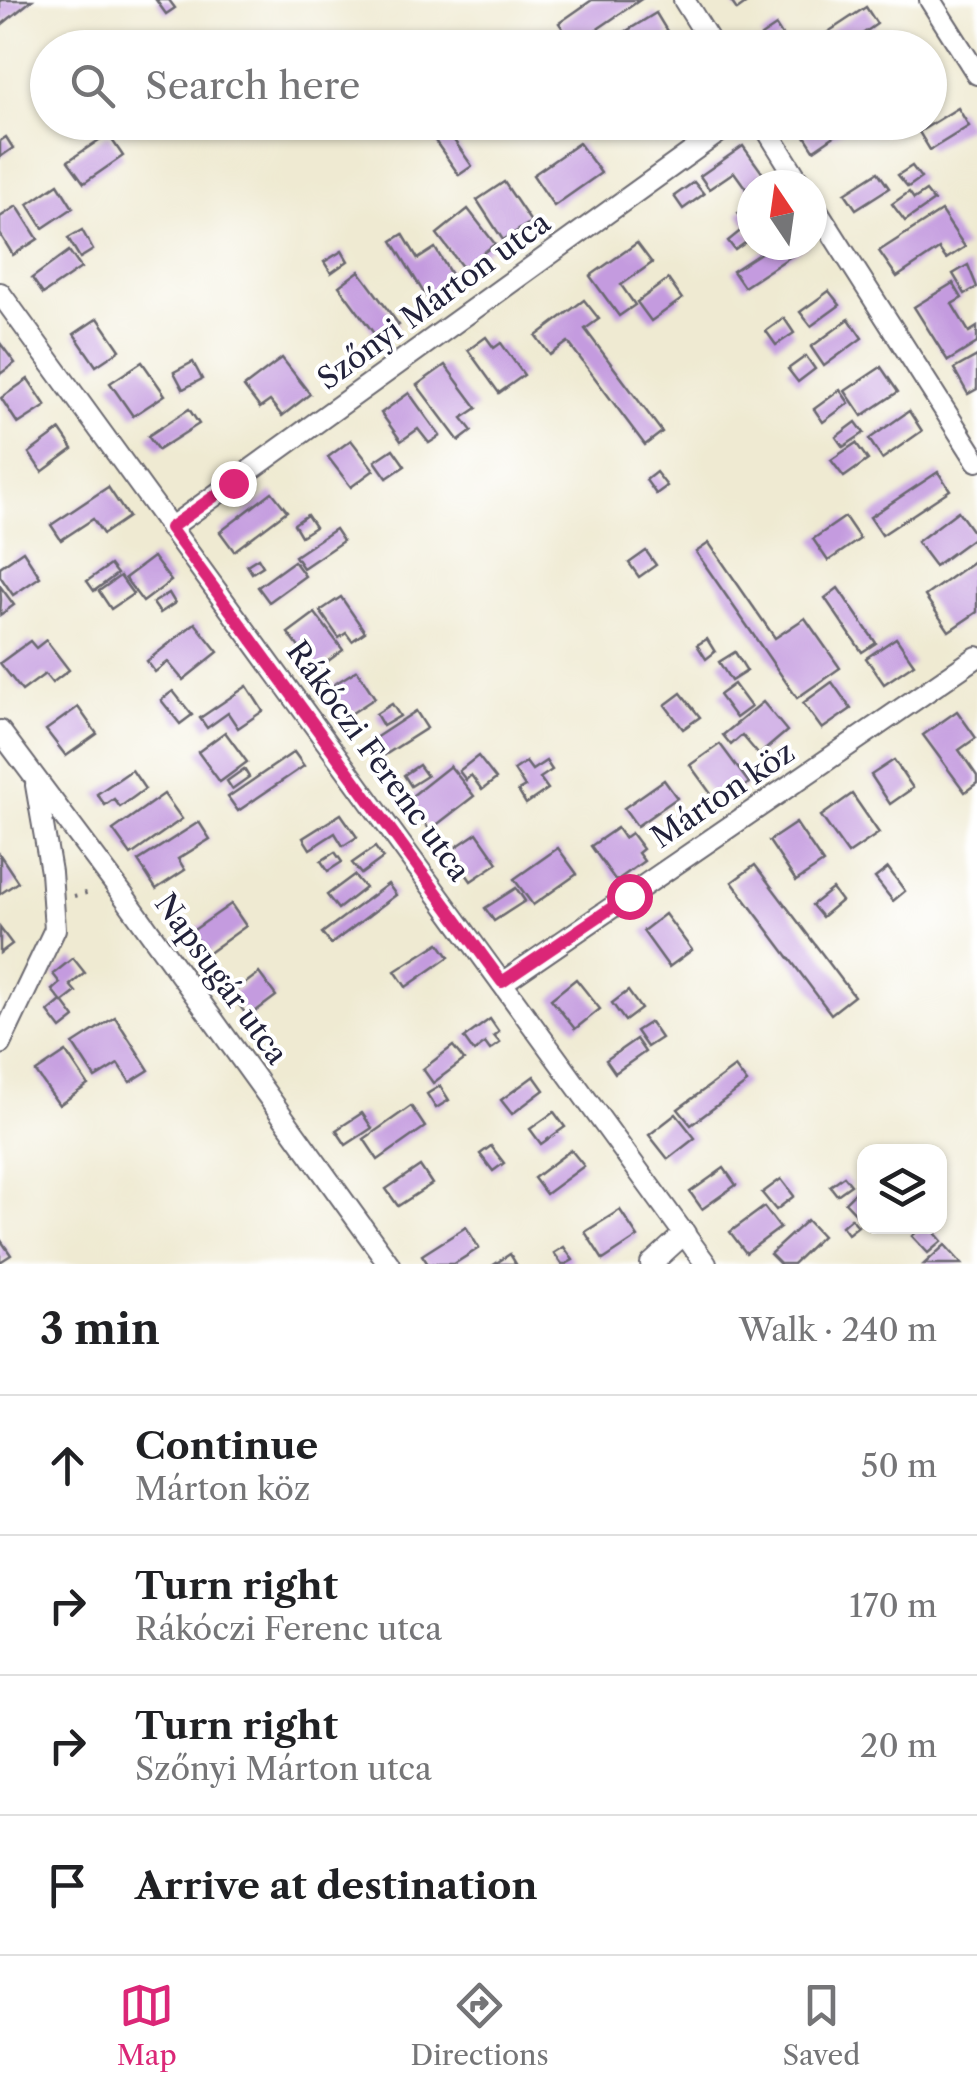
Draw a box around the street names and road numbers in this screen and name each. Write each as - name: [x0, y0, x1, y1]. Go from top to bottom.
- street label: Szőnyi Márton utca: [310, 204, 557, 397]
- street label: Rákóczi Ferenc utca: [279, 633, 478, 888]
- street label: Márton köz: [644, 733, 801, 856]
- street label: Napsugár utca: [147, 886, 296, 1071]

